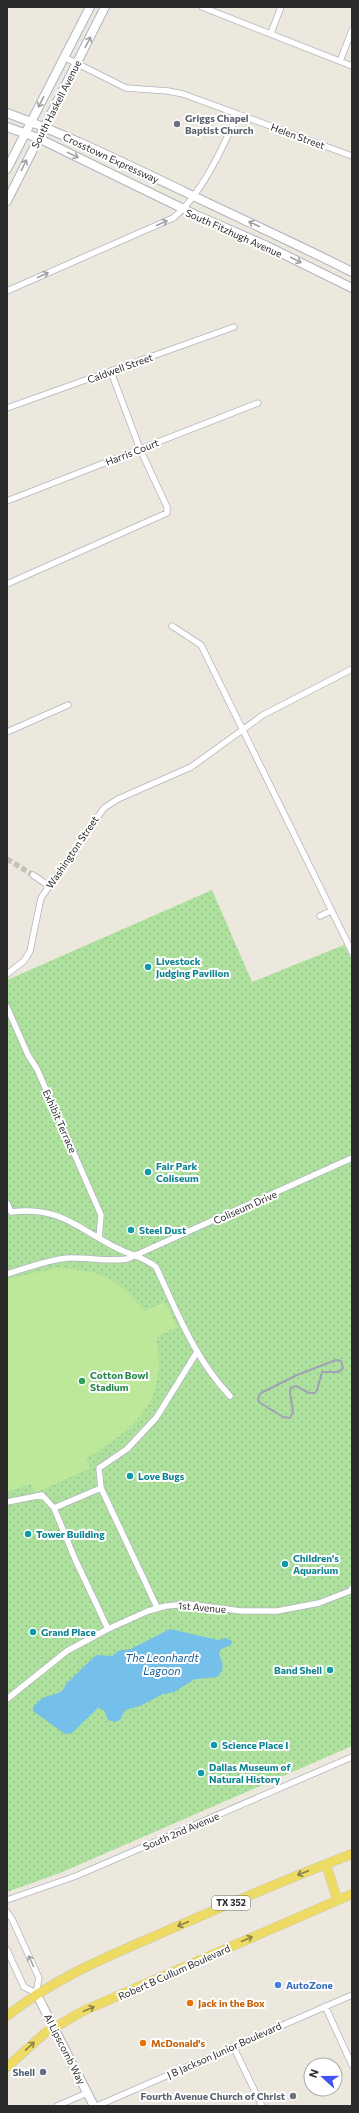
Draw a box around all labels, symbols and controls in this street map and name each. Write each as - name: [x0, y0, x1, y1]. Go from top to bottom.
- one-way arrow: [85, 37, 92, 49]
- street label: South Haskell Avenue: [29, 58, 83, 150]
- one-way arrow: [37, 96, 45, 108]
- place label: Griggs Chapel Baptist Church: [185, 112, 254, 136]
- marker: Griggs Chapel Baptist Church: [172, 119, 182, 129]
- street label: Helen Street: [269, 121, 327, 151]
- street label: Crosstown Expressway: [61, 130, 161, 186]
- one-way arrow: [67, 152, 79, 159]
- one-way arrow: [21, 160, 29, 172]
- street label: South Fitzhugh Avenue: [184, 206, 284, 260]
- one-way arrow: [155, 219, 167, 226]
- one-way arrow: [248, 220, 260, 227]
- one-way arrow: [290, 257, 302, 264]
- one-way arrow: [36, 271, 48, 278]
- street label: Caldwell Street: [86, 351, 154, 385]
- street label: Harris Court: [104, 436, 160, 468]
- street label: Washington Street: [43, 813, 101, 891]
- place label: Livestock Judging Pavilion: [156, 955, 230, 979]
- marker: Livestock Judging Pavilion: [143, 962, 153, 972]
- street label: Exhibit Terrace: [41, 1087, 79, 1155]
- place label: Fair Park Coliseum: [156, 1160, 199, 1184]
- marker: Fair Park Coliseum: [143, 1167, 153, 1177]
- street label: Coliseum Drive: [211, 1188, 279, 1226]
- place label: Steel Dust: [139, 1224, 186, 1236]
- marker: Steel Dust: [126, 1225, 136, 1235]
- place label: Cotton Bowl Stadium: [90, 1369, 149, 1393]
- marker: Cotton Bowl Stadium: [77, 1376, 87, 1386]
- place label: Love Bugs: [138, 1470, 185, 1482]
- marker: Love Bugs: [125, 1471, 135, 1481]
- place label: Tower Building: [36, 1528, 105, 1540]
- marker: Tower Building: [23, 1529, 33, 1539]
- place label: Children's Aquarium: [293, 1552, 339, 1576]
- marker: Children's Aquarium: [280, 1559, 290, 1569]
- street label: 1st Avenue: [177, 1599, 227, 1615]
- place label: Grand Place: [41, 1626, 96, 1638]
- marker: Grand Place: [28, 1627, 38, 1637]
- water label: The Leonhardt Lagoon: [125, 1651, 199, 1677]
- place label: Band Shell: [274, 1664, 322, 1676]
- marker: Band Shell: [325, 1665, 335, 1675]
- place label: Science Place I: [222, 1739, 288, 1751]
- marker: Science Place I: [209, 1740, 219, 1750]
- place label: Dallas Museum of Natural History: [209, 1761, 291, 1785]
- marker: Dallas Museum of Natural History: [196, 1768, 206, 1778]
- street label: South 2nd Avenue: [141, 1810, 221, 1852]
- one-way arrow: [297, 1870, 309, 1878]
- road number: TX 352: [212, 1896, 250, 1910]
- one-way arrow: [177, 1921, 189, 1928]
- one-way arrow: [240, 1935, 252, 1943]
- street label: Robert B Cullum Boulevard: [116, 1942, 232, 2002]
- one-way arrow: [27, 1955, 34, 1967]
- place label: AutoZone: [286, 1979, 333, 1991]
- marker: AutoZone: [273, 1980, 283, 1990]
- place label: Jack in the Box: [198, 1997, 265, 2009]
- marker: Jack in the Box: [185, 1998, 195, 2008]
- one-way arrow: [83, 2004, 95, 2012]
- street label: Al Lipscomb Way: [42, 2012, 88, 2086]
- street label: J B Jackson Junior Boulevard: [165, 2019, 283, 2081]
- place label: McDonald's: [151, 2037, 206, 2049]
- marker: McDonald's: [138, 2038, 148, 2048]
- one-way arrow: [25, 2041, 35, 2051]
- north arrow: [303, 2057, 343, 2097]
- place label: Shell: [12, 2066, 35, 2078]
- marker: Shell: [38, 2067, 48, 2077]
- text: N: [306, 2067, 321, 2079]
- place label: Fourth Avenue Church of Christ: [141, 2090, 285, 2102]
- marker: Fourth Avenue Church of Christ: [288, 2091, 298, 2101]

